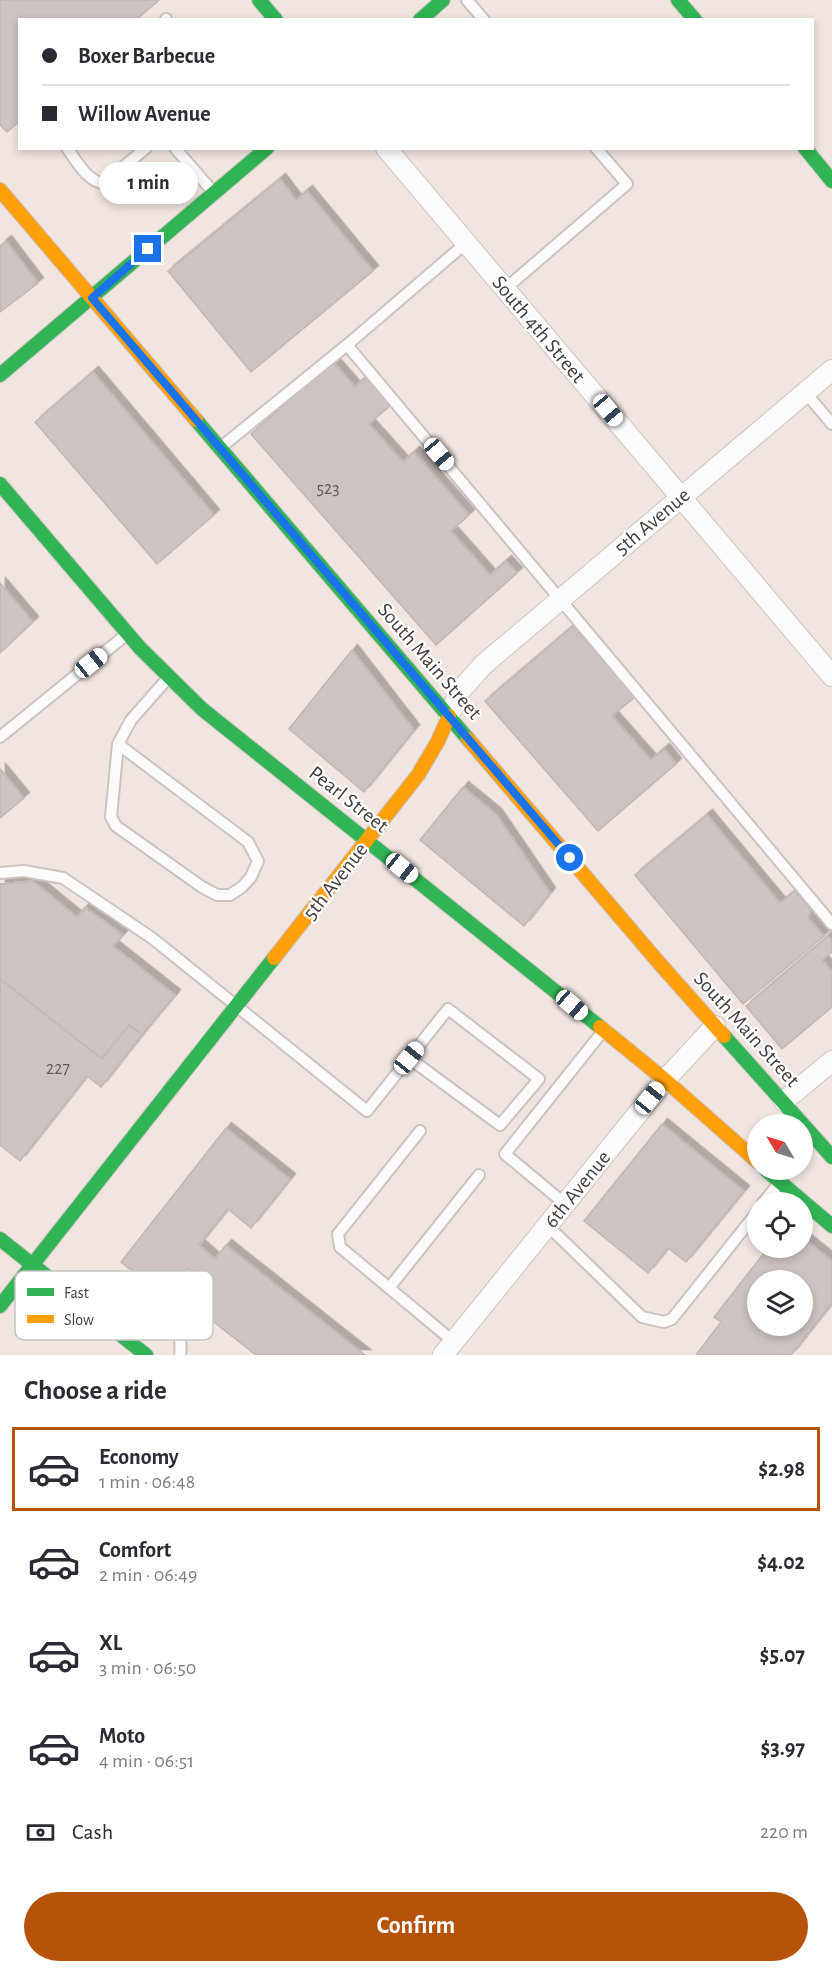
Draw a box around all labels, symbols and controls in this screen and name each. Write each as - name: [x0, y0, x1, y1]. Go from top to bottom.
- text: Boxer Barbecue: [78, 45, 215, 67]
- text: Willow Avenue: [78, 103, 211, 125]
- callout: 1 min: [98, 162, 198, 204]
- text: 1 min: [127, 173, 170, 193]
- route end: [134, 235, 161, 262]
- street label: South 4th Street: [488, 272, 589, 387]
- car: [590, 390, 626, 430]
- car: [421, 434, 457, 474]
- house number: 523: [316, 480, 340, 498]
- street label: 5th Avenue: [611, 484, 694, 559]
- street label: South Main Street: [374, 599, 486, 724]
- car: [71, 645, 111, 681]
- street label: Pearl Street: [305, 762, 392, 837]
- street label: 5th Avenue: [299, 839, 372, 924]
- route start: [556, 844, 583, 871]
- car: [382, 850, 422, 886]
- street label: South Main Street: [690, 968, 804, 1091]
- car: [553, 986, 591, 1024]
- car: [391, 1038, 427, 1078]
- house number: 227: [46, 1060, 70, 1078]
- car: [632, 1078, 668, 1118]
- north arrow: [747, 1114, 813, 1180]
- map controls: [747, 1114, 813, 1336]
- street label: 6th Avenue: [540, 1147, 615, 1232]
- button: locate: [747, 1192, 813, 1258]
- button: layers: [747, 1270, 813, 1336]
- legend: [15, 1271, 213, 1340]
- text: Fast: [64, 1285, 89, 1301]
- text: Slow: [64, 1312, 94, 1328]
- text: Choose a ride: [24, 1377, 167, 1404]
- icon: car: [27, 1442, 81, 1496]
- text: Economy: [99, 1446, 179, 1468]
- text: $2.98: [758, 1458, 805, 1480]
- text: 1 min · 06:48: [99, 1472, 195, 1492]
- icon: car: [27, 1535, 81, 1589]
- text: Comfort: [99, 1539, 171, 1561]
- text: $4.02: [757, 1551, 805, 1573]
- text: 2 min · 06:49: [99, 1565, 197, 1585]
- icon: car: [27, 1628, 81, 1682]
- text: XL: [99, 1632, 122, 1654]
- text: $5.07: [760, 1644, 805, 1666]
- text: 3 min · 06:50: [99, 1658, 196, 1678]
- icon: car: [27, 1721, 81, 1775]
- text: Moto: [99, 1725, 145, 1747]
- text: $3.97: [760, 1737, 805, 1759]
- text: 4 min · 06:51: [99, 1751, 194, 1771]
- icon: cash: [24, 1816, 57, 1849]
- text: Cash: [72, 1821, 113, 1843]
- text: 220 m: [760, 1822, 808, 1842]
- button: Confirm: [24, 1892, 808, 1961]

